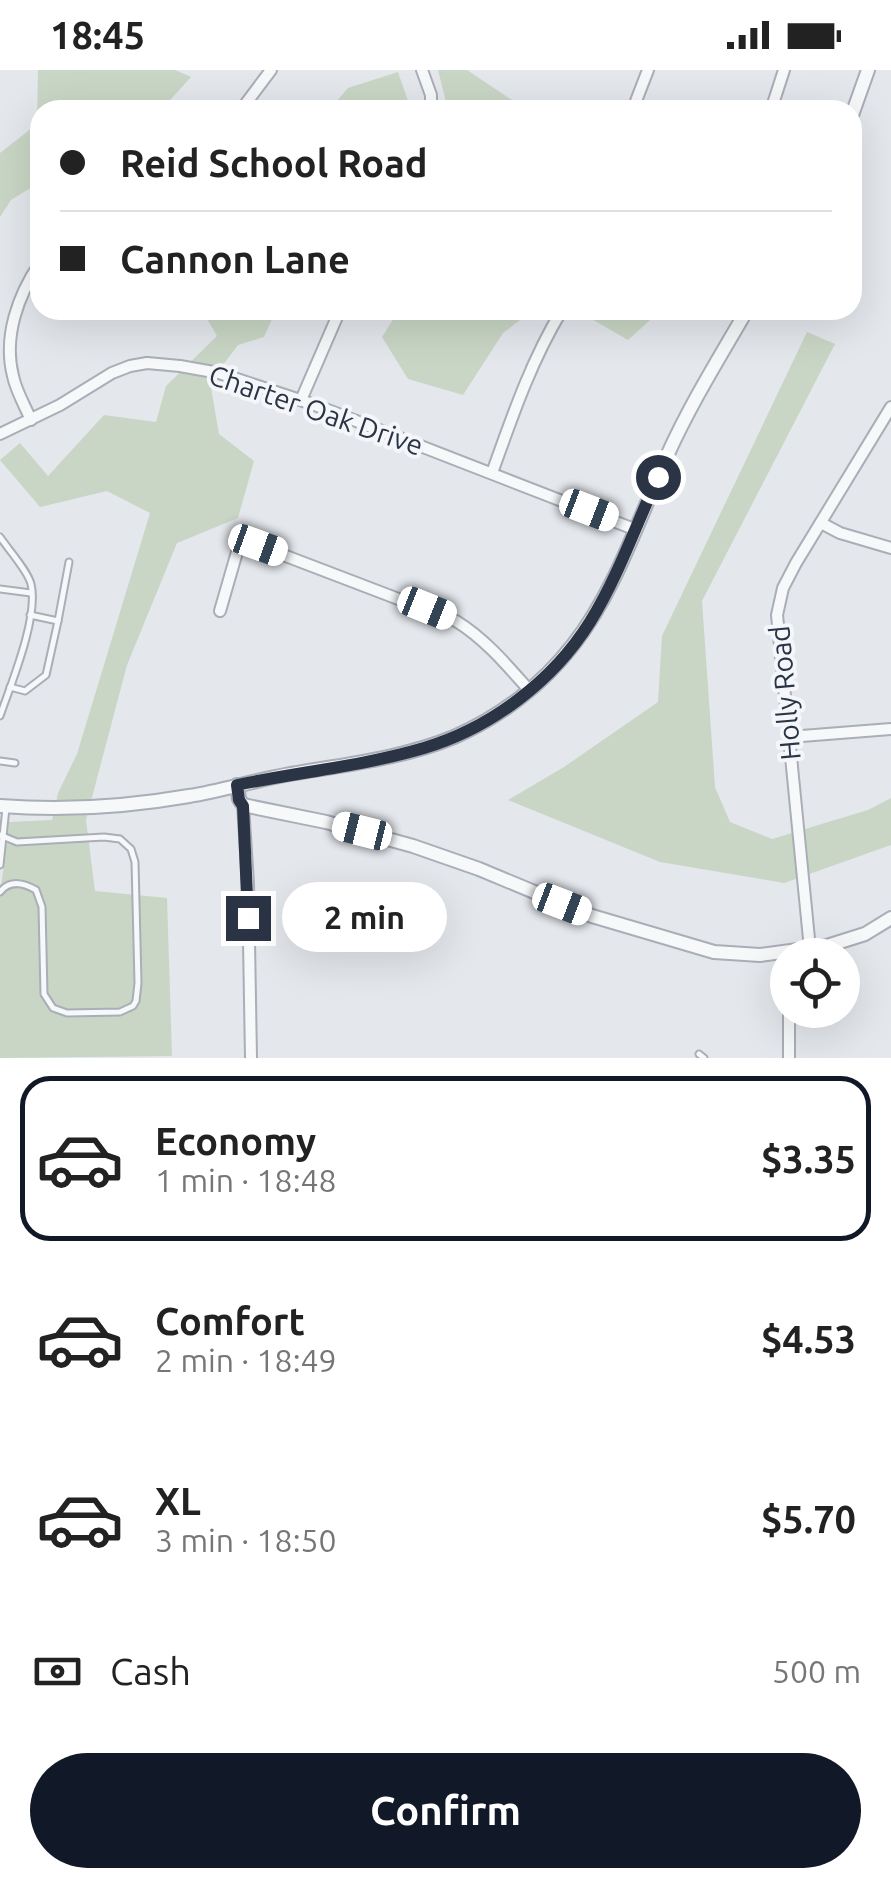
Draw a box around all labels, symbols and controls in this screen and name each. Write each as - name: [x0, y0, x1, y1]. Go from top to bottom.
- text: 18:45: [50, 14, 145, 56]
- text: Reid School Road: [120, 142, 428, 184]
- text: Cannon Lane: [120, 238, 350, 280]
- street label: Charter Oak Drive: [205, 358, 427, 461]
- route start: [636, 455, 681, 500]
- car: [556, 485, 622, 535]
- car: [225, 521, 291, 569]
- car: [394, 583, 460, 633]
- street label: Holly Road: [763, 624, 806, 762]
- car: [329, 809, 395, 853]
- car: [529, 879, 595, 929]
- callout: 2 min: [283, 883, 448, 953]
- route end: [226, 896, 271, 941]
- text: 2 min: [324, 899, 405, 935]
- map controls: [770, 938, 860, 1028]
- button: locate: [770, 938, 860, 1028]
- icon: car: [35, 1114, 125, 1204]
- text: Economy: [155, 1120, 316, 1162]
- text: $3.35: [761, 1138, 856, 1180]
- text: 1 min · 18:48: [155, 1162, 337, 1198]
- icon: car: [35, 1294, 125, 1384]
- text: Comfort: [155, 1300, 305, 1342]
- text: $4.53: [761, 1318, 856, 1360]
- text: 2 min · 18:49: [155, 1342, 337, 1378]
- icon: car: [35, 1474, 125, 1564]
- text: XL: [155, 1480, 201, 1522]
- text: $5.70: [761, 1498, 856, 1540]
- text: 3 min · 18:50: [155, 1522, 337, 1558]
- icon: cash: [30, 1644, 85, 1699]
- text: Cash: [110, 1650, 191, 1692]
- text: 500 m: [772, 1653, 861, 1689]
- button: Confirm: [30, 1753, 861, 1868]

